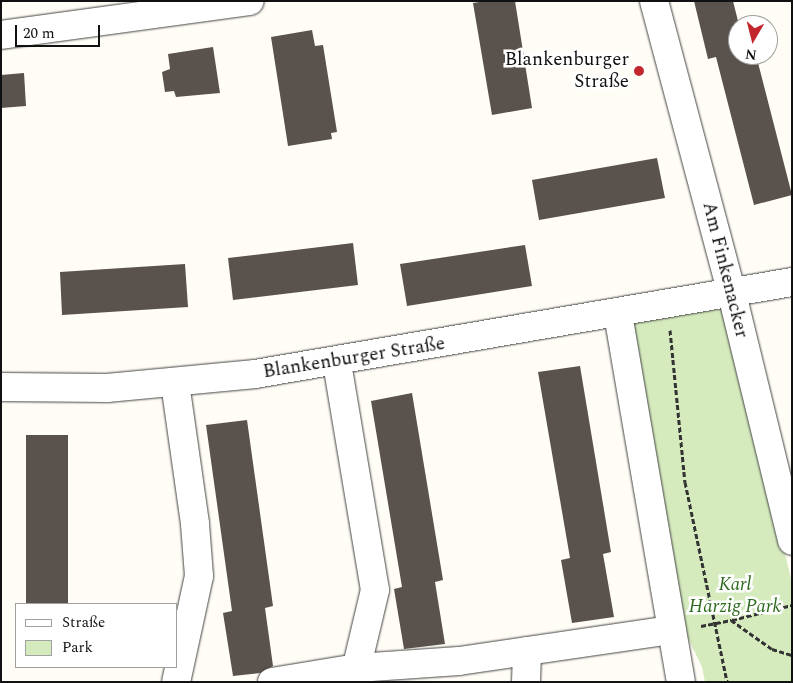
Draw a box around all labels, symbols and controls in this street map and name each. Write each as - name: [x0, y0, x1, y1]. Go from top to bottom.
- scale bar: [18, 15, 102, 47]
- north arrow: [728, 15, 778, 65]
- text: 20 m: [23, 22, 55, 45]
- text: N: [744, 43, 758, 66]
- place label: Blankenburger Straße: [505, 49, 629, 93]
- marker: Blankenburger Straße: [633, 65, 645, 77]
- street label: Am Finkenacker: [697, 200, 753, 340]
- street label: Blankenburger Straße: [261, 332, 447, 384]
- park label: Karl Harzig Park: [689, 574, 781, 618]
- legend: [15, 603, 178, 668]
- text: Straße: [62, 611, 105, 634]
- text: Park: [62, 636, 93, 659]

